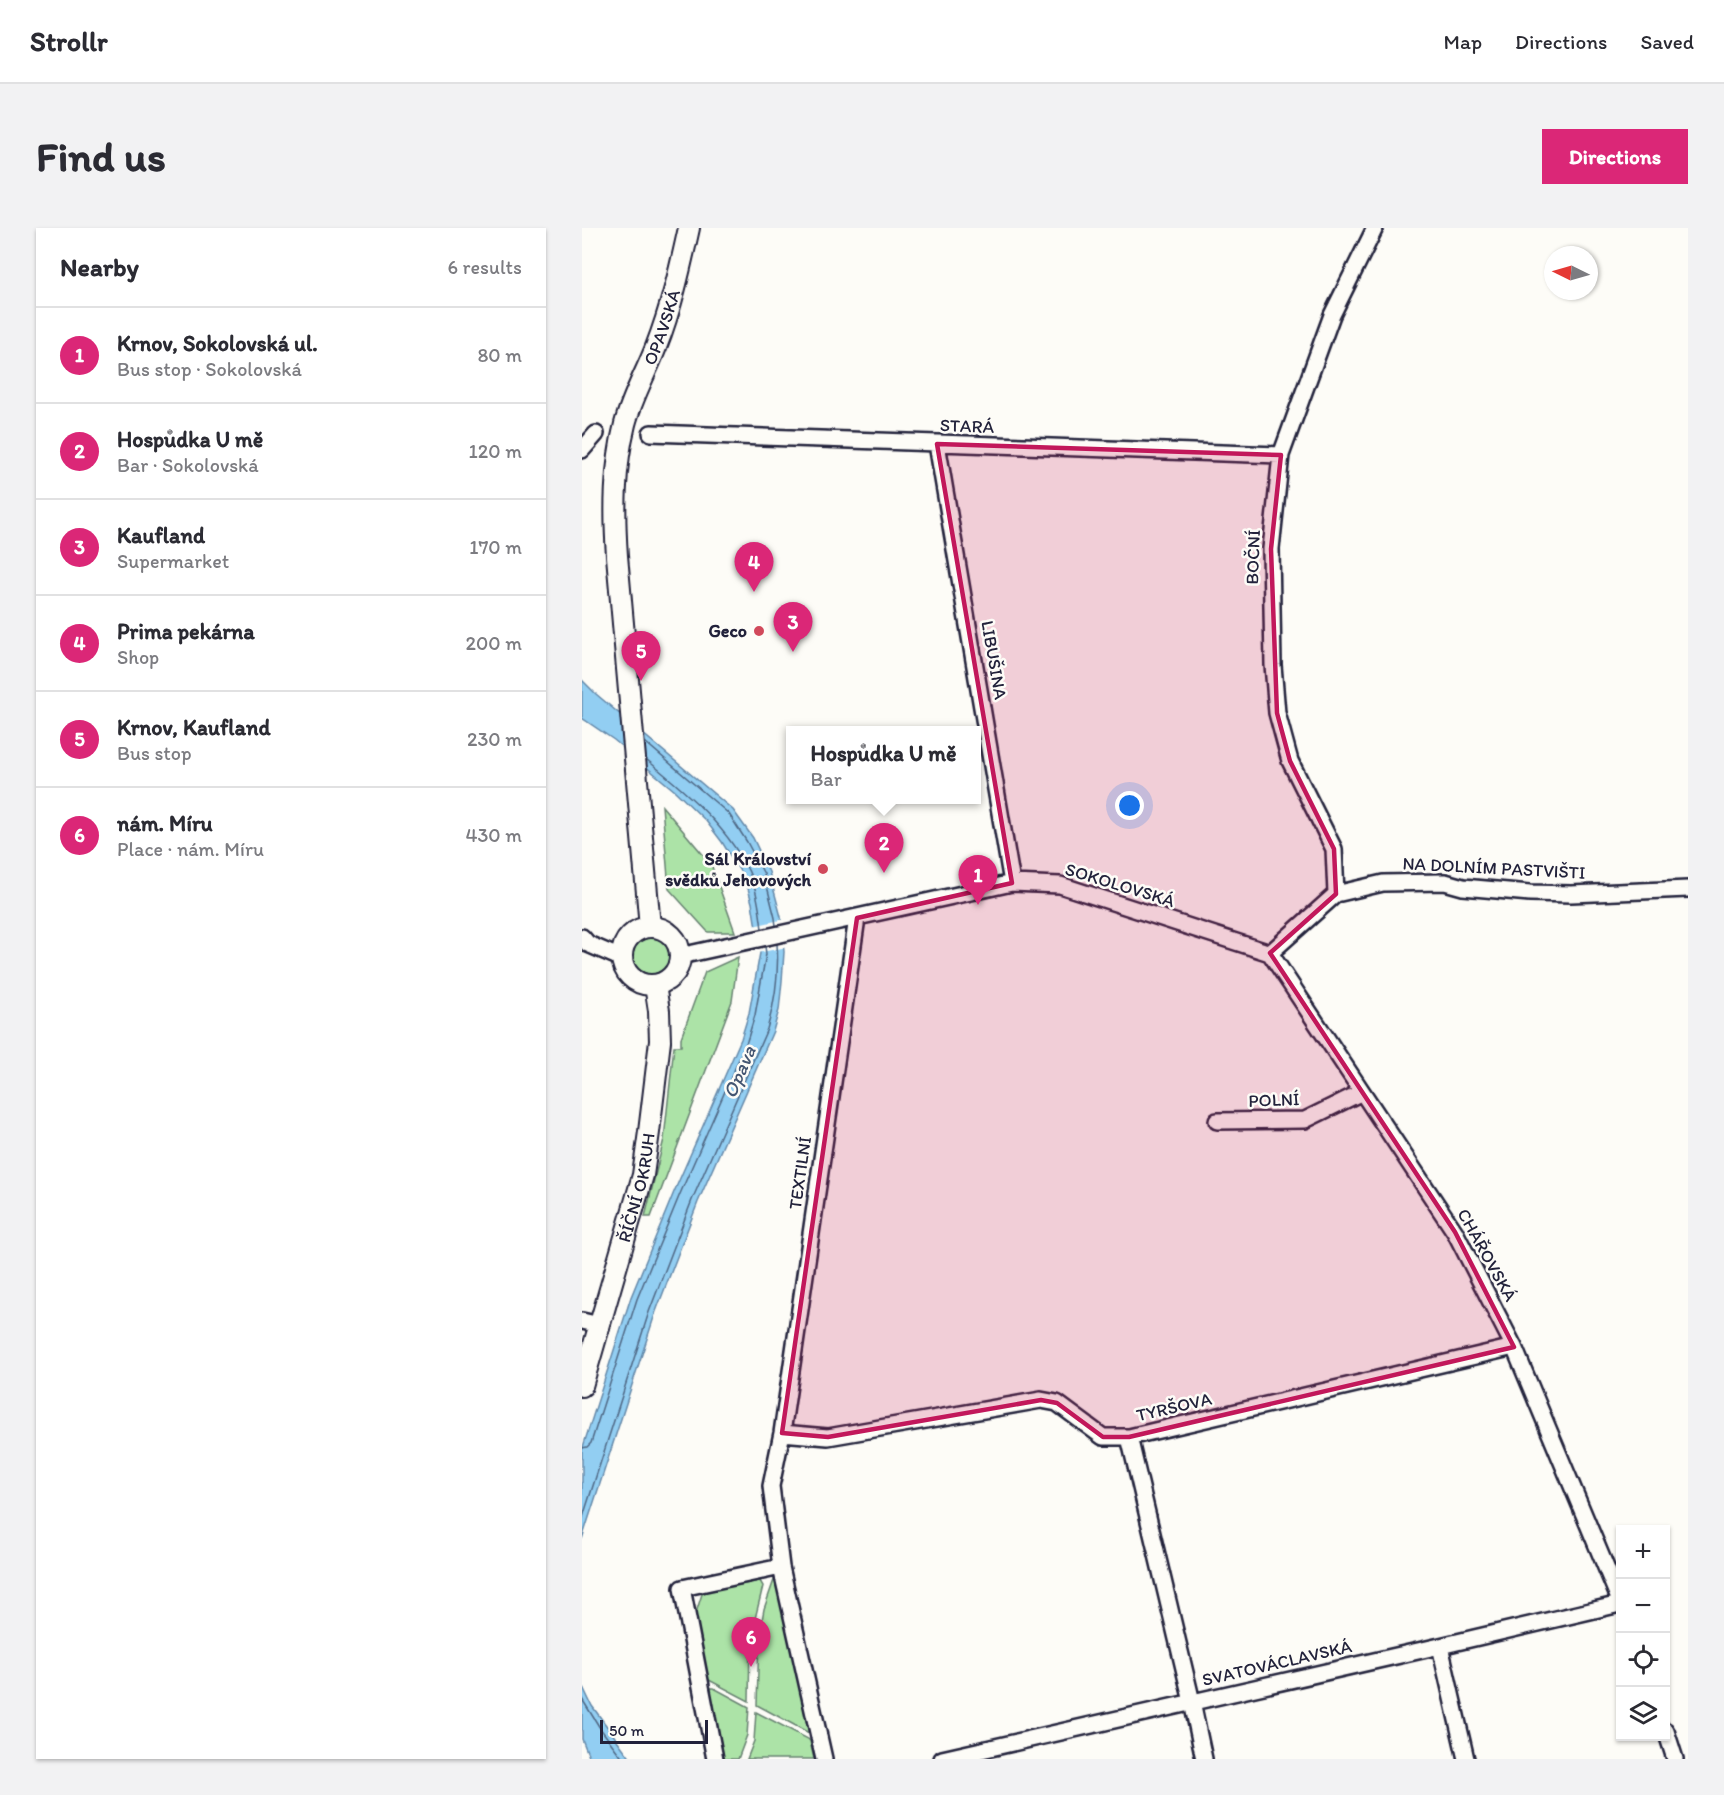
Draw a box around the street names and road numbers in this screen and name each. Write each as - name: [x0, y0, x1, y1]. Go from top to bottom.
- street label: OPAVSKÁ: [639, 287, 685, 369]
- street label: STARÁ: [939, 414, 995, 438]
- street label: BOČNÍ: [1241, 529, 1265, 585]
- street label: LIBUŠINA: [976, 619, 1012, 702]
- street label: NA DOLNÍM PASTVIŠTI: [1402, 852, 1586, 884]
- street label: SOKOLOVSKÁ: [1063, 858, 1178, 912]
- street label: POLNÍ: [1248, 1088, 1300, 1112]
- street label: ŘÍČNÍ OKRUH: [613, 1132, 660, 1245]
- street label: TEXTILNÍ: [784, 1135, 816, 1211]
- street label: CHÁŘOVSKÁ: [1452, 1205, 1522, 1306]
- street label: TYRŠOVA: [1134, 1388, 1214, 1426]
- street label: SVATOVÁCLAVSKÁ: [1200, 1635, 1354, 1691]

